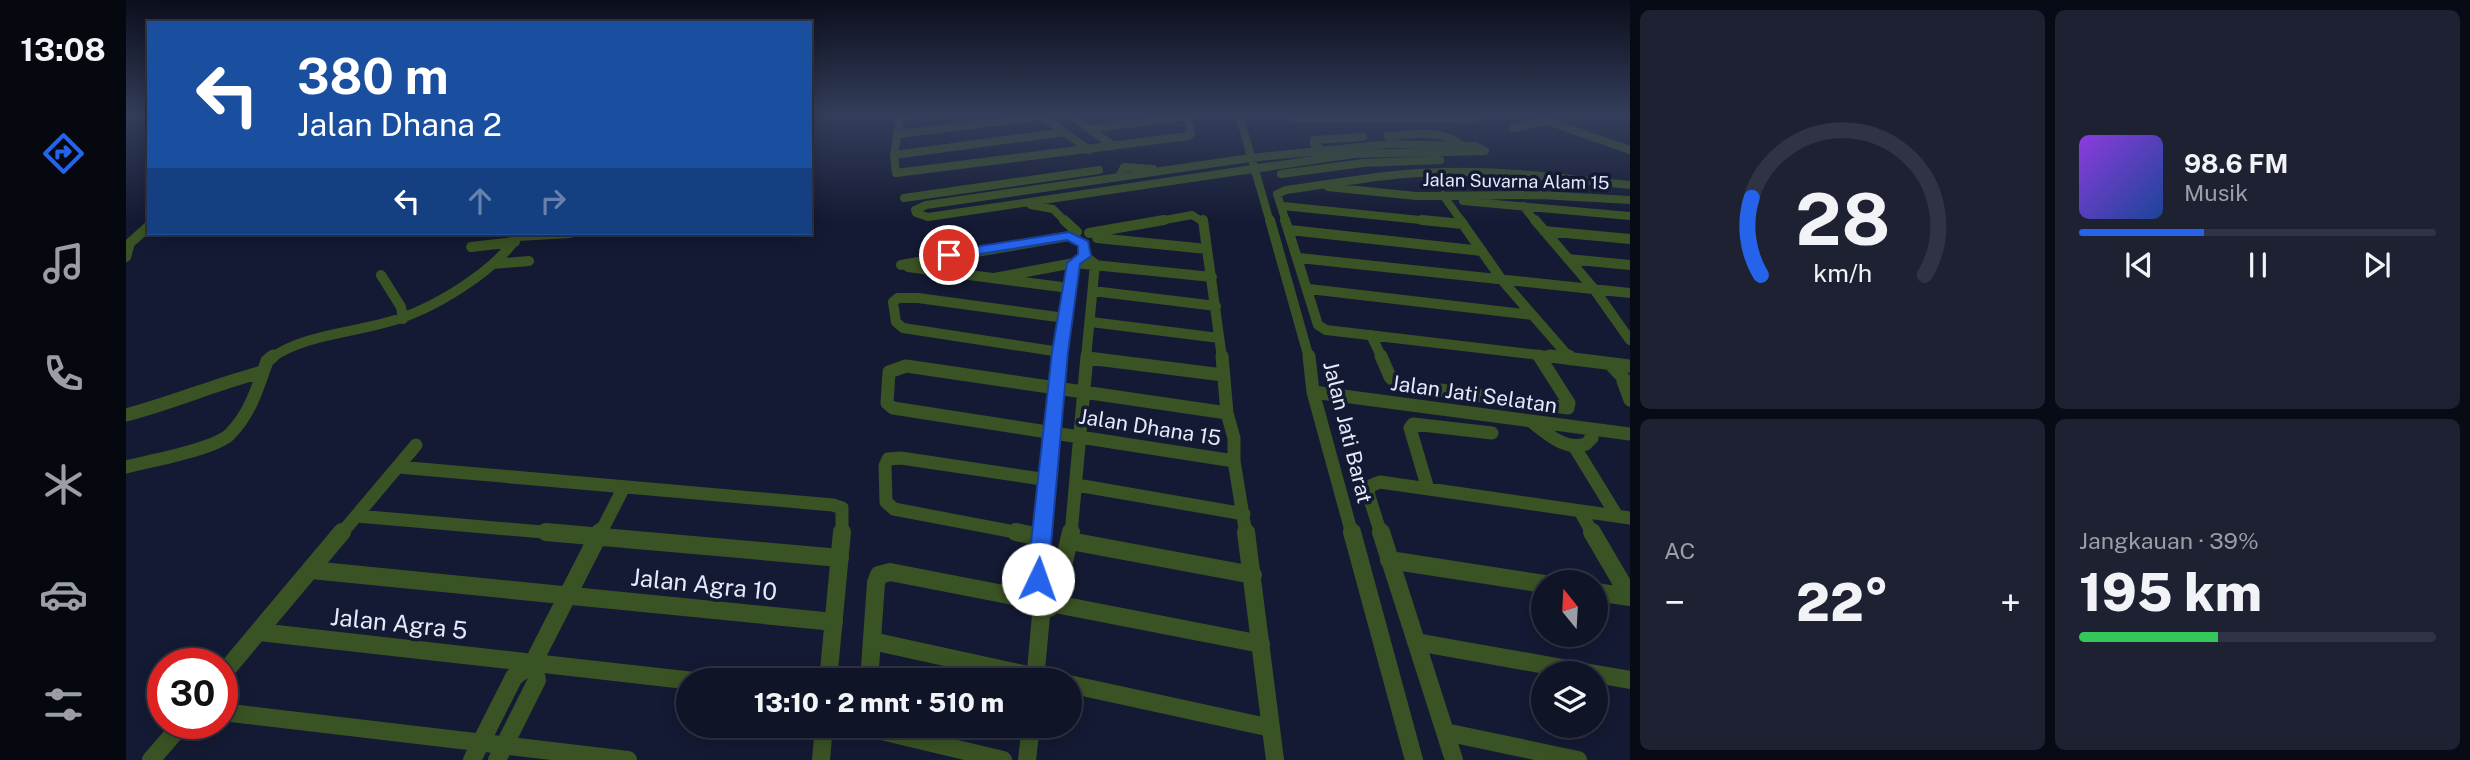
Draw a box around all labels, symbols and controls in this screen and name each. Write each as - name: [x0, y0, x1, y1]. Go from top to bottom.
- text: 13:08: [20, 31, 106, 68]
- text: 380 m: [297, 47, 449, 105]
- icon: left: [182, 49, 273, 140]
- text: Jalan Dhana 2: [297, 106, 502, 143]
- icon: directions: [39, 129, 88, 178]
- text: 98.6 FM: [2184, 148, 2288, 179]
- street label: Jalan Suvarna Alam 15: [1422, 169, 1610, 193]
- text: 28: [1795, 177, 1890, 262]
- text: Musik: [2184, 179, 2248, 206]
- icon: left: [388, 182, 426, 220]
- icon: ahead: [461, 182, 499, 220]
- icon: right: [534, 182, 572, 220]
- pin: [919, 225, 979, 285]
- icon: arrive: [930, 236, 968, 274]
- icon: music: [39, 239, 88, 288]
- icon: previous: [2120, 246, 2158, 284]
- icon: pause: [2239, 246, 2277, 284]
- icon: next: [2358, 246, 2396, 284]
- text: km/h: [1813, 258, 1872, 288]
- icon: phone: [39, 349, 88, 398]
- street label: Jalan Jati Barat: [1318, 358, 1378, 506]
- street label: Jalan Jati Selatan: [1389, 370, 1559, 418]
- street label: Jalan Dhana 15: [1077, 403, 1223, 451]
- icon: climate: [39, 460, 88, 509]
- text: Jangkauan · 39%: [2079, 527, 2259, 554]
- text: AC: [1664, 537, 1695, 564]
- position arrow: [1001, 542, 1075, 616]
- street label: Jalan Agra 10: [630, 562, 778, 606]
- text: 195 km: [2079, 562, 2262, 623]
- icon: car: [39, 570, 88, 619]
- north arrow: [1531, 570, 1608, 648]
- map controls: [1531, 570, 1608, 738]
- text: 22°: [1796, 572, 1889, 633]
- text: −: [1664, 580, 1685, 625]
- text: +: [2000, 580, 2021, 625]
- street label: Jalan Agra 5: [329, 602, 469, 644]
- speed limit sign: 30: [147, 648, 238, 739]
- button: layers: [1531, 661, 1608, 738]
- icon: filters: [39, 680, 88, 729]
- text: 13:10 · 2 mnt · 510 m: [754, 687, 1004, 718]

